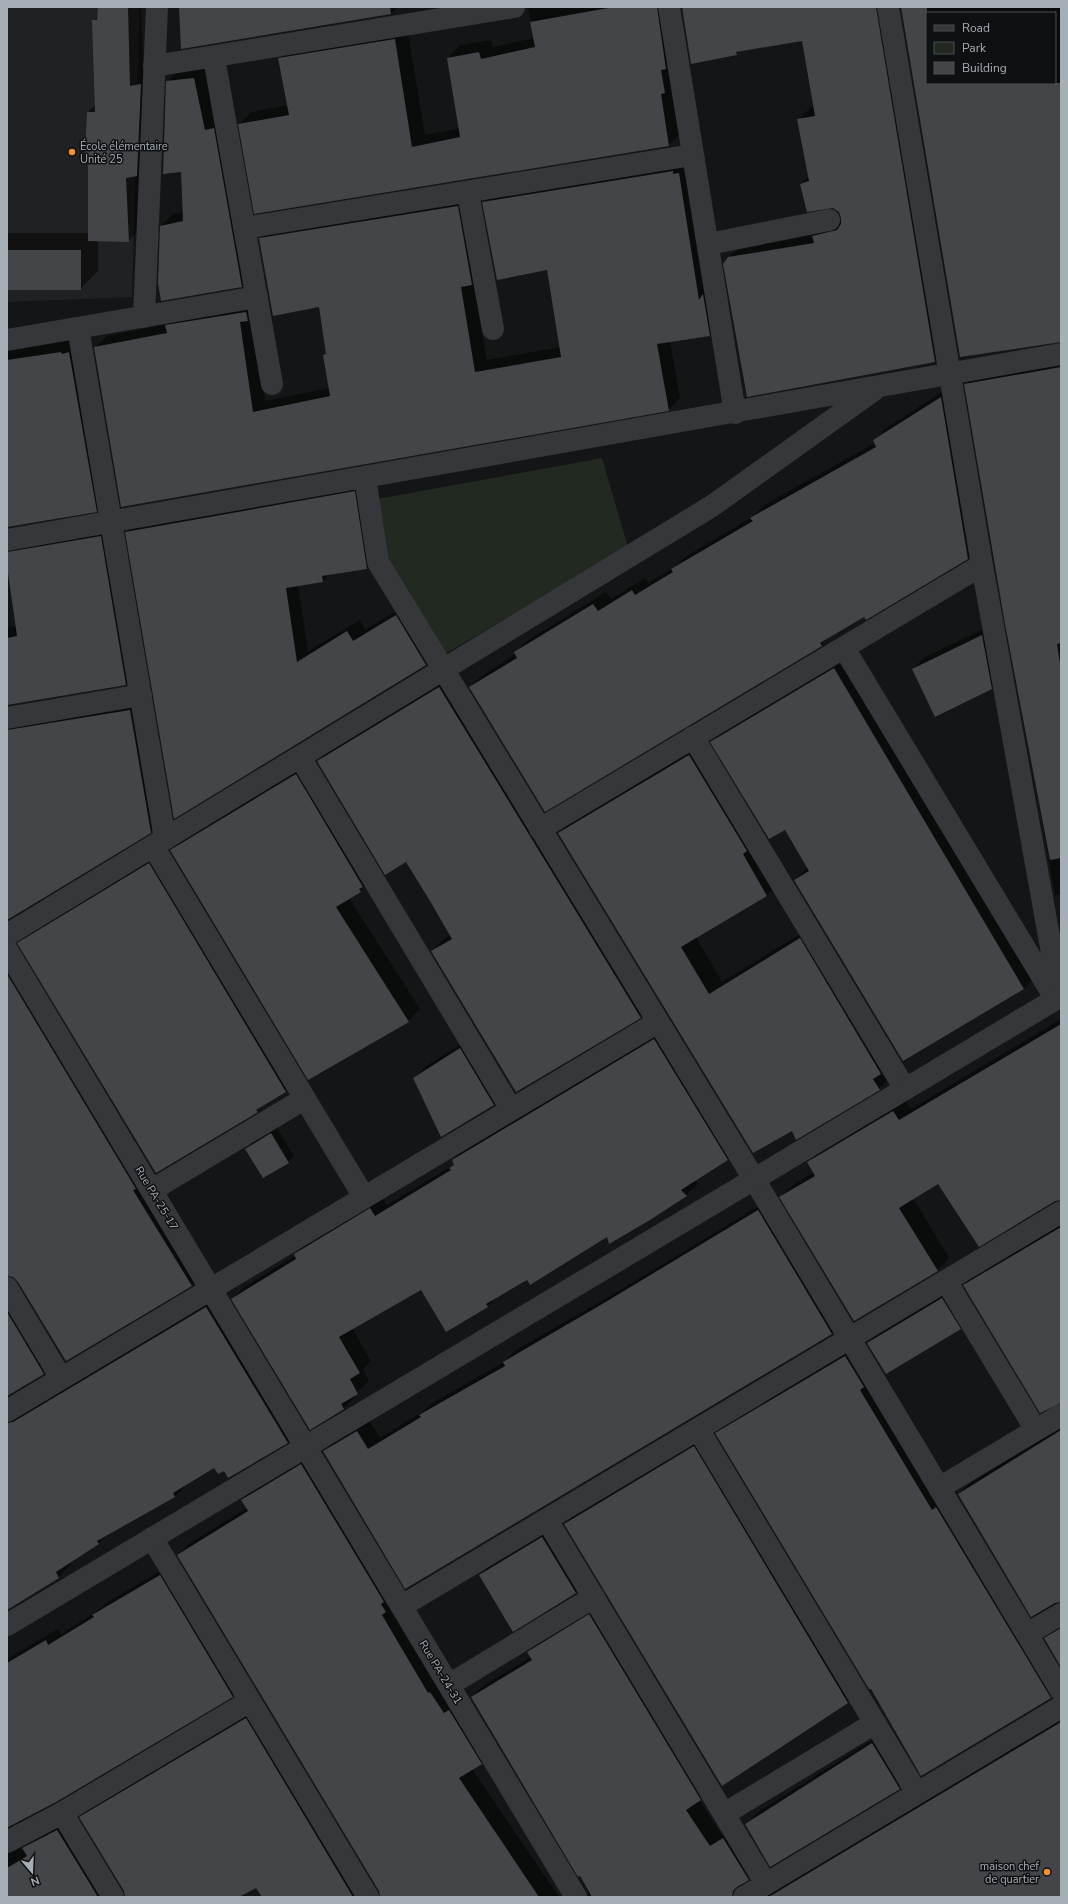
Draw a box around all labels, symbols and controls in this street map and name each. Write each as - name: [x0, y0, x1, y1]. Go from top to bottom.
- legend: [926, 12, 1056, 84]
- text: Road: [962, 20, 990, 36]
- text: Park: [962, 40, 987, 56]
- text: Building: [962, 60, 1007, 76]
- place label: École élémentaire Unité 25: [80, 138, 168, 167]
- marker: École élémentaire Unité 25: [67, 147, 77, 157]
- street label: Rue PA-25-17: [132, 1164, 182, 1233]
- street label: Rue PA-24-31: [416, 1638, 466, 1707]
- north arrow: [12, 1852, 52, 1892]
- place label: maison chef de quartier: [980, 1859, 1039, 1887]
- marker: maison chef de quartier: [1042, 1867, 1052, 1877]
- text: N: [29, 1873, 41, 1889]

